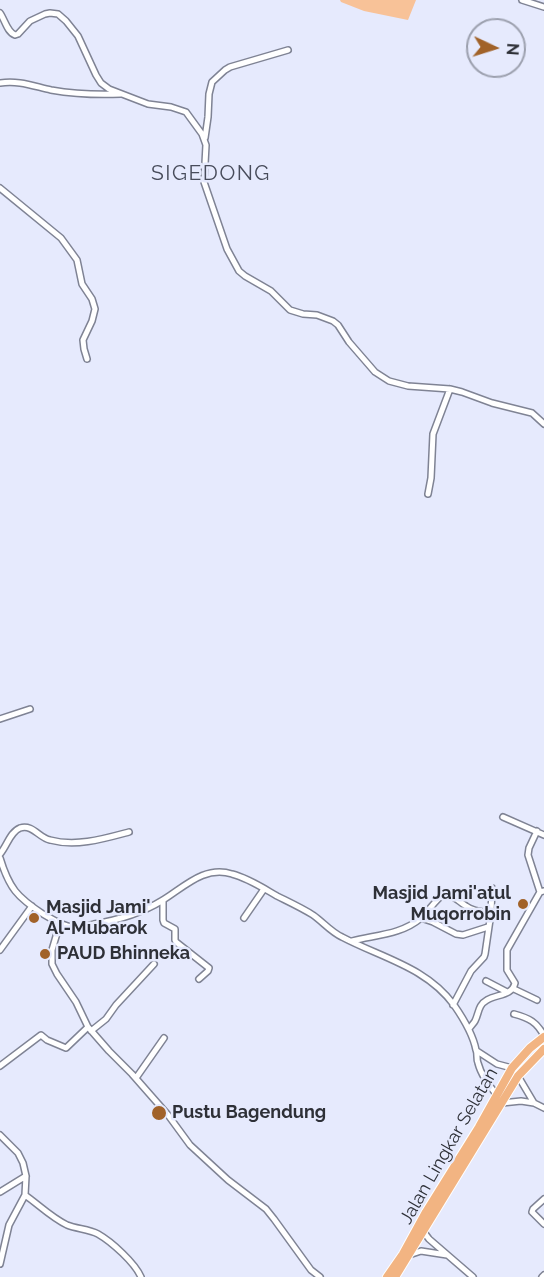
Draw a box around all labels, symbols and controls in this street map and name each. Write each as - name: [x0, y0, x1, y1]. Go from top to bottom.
- north arrow: [466, 18, 526, 78]
- text: N: [503, 42, 522, 56]
- district label: SIGEDONG: [151, 161, 271, 187]
- place label: Masjid Jami'atul Muqorrobin: [373, 883, 511, 926]
- place label: Masjid Jami' Al-Mubarok: [46, 897, 150, 940]
- marker: Masjid Jami'atul Muqorrobin: [516, 897, 530, 911]
- marker: Masjid Jami' Al-Mubarok: [27, 911, 41, 925]
- place label: PAUD Bhinneka: [57, 943, 190, 965]
- marker: PAUD Bhinneka: [38, 947, 52, 961]
- street label: Jalan Lingkar Selatan: [395, 1064, 503, 1228]
- place label: Pustu Bagendung: [172, 1102, 326, 1124]
- marker: Pustu Bagendung: [150, 1104, 168, 1122]

